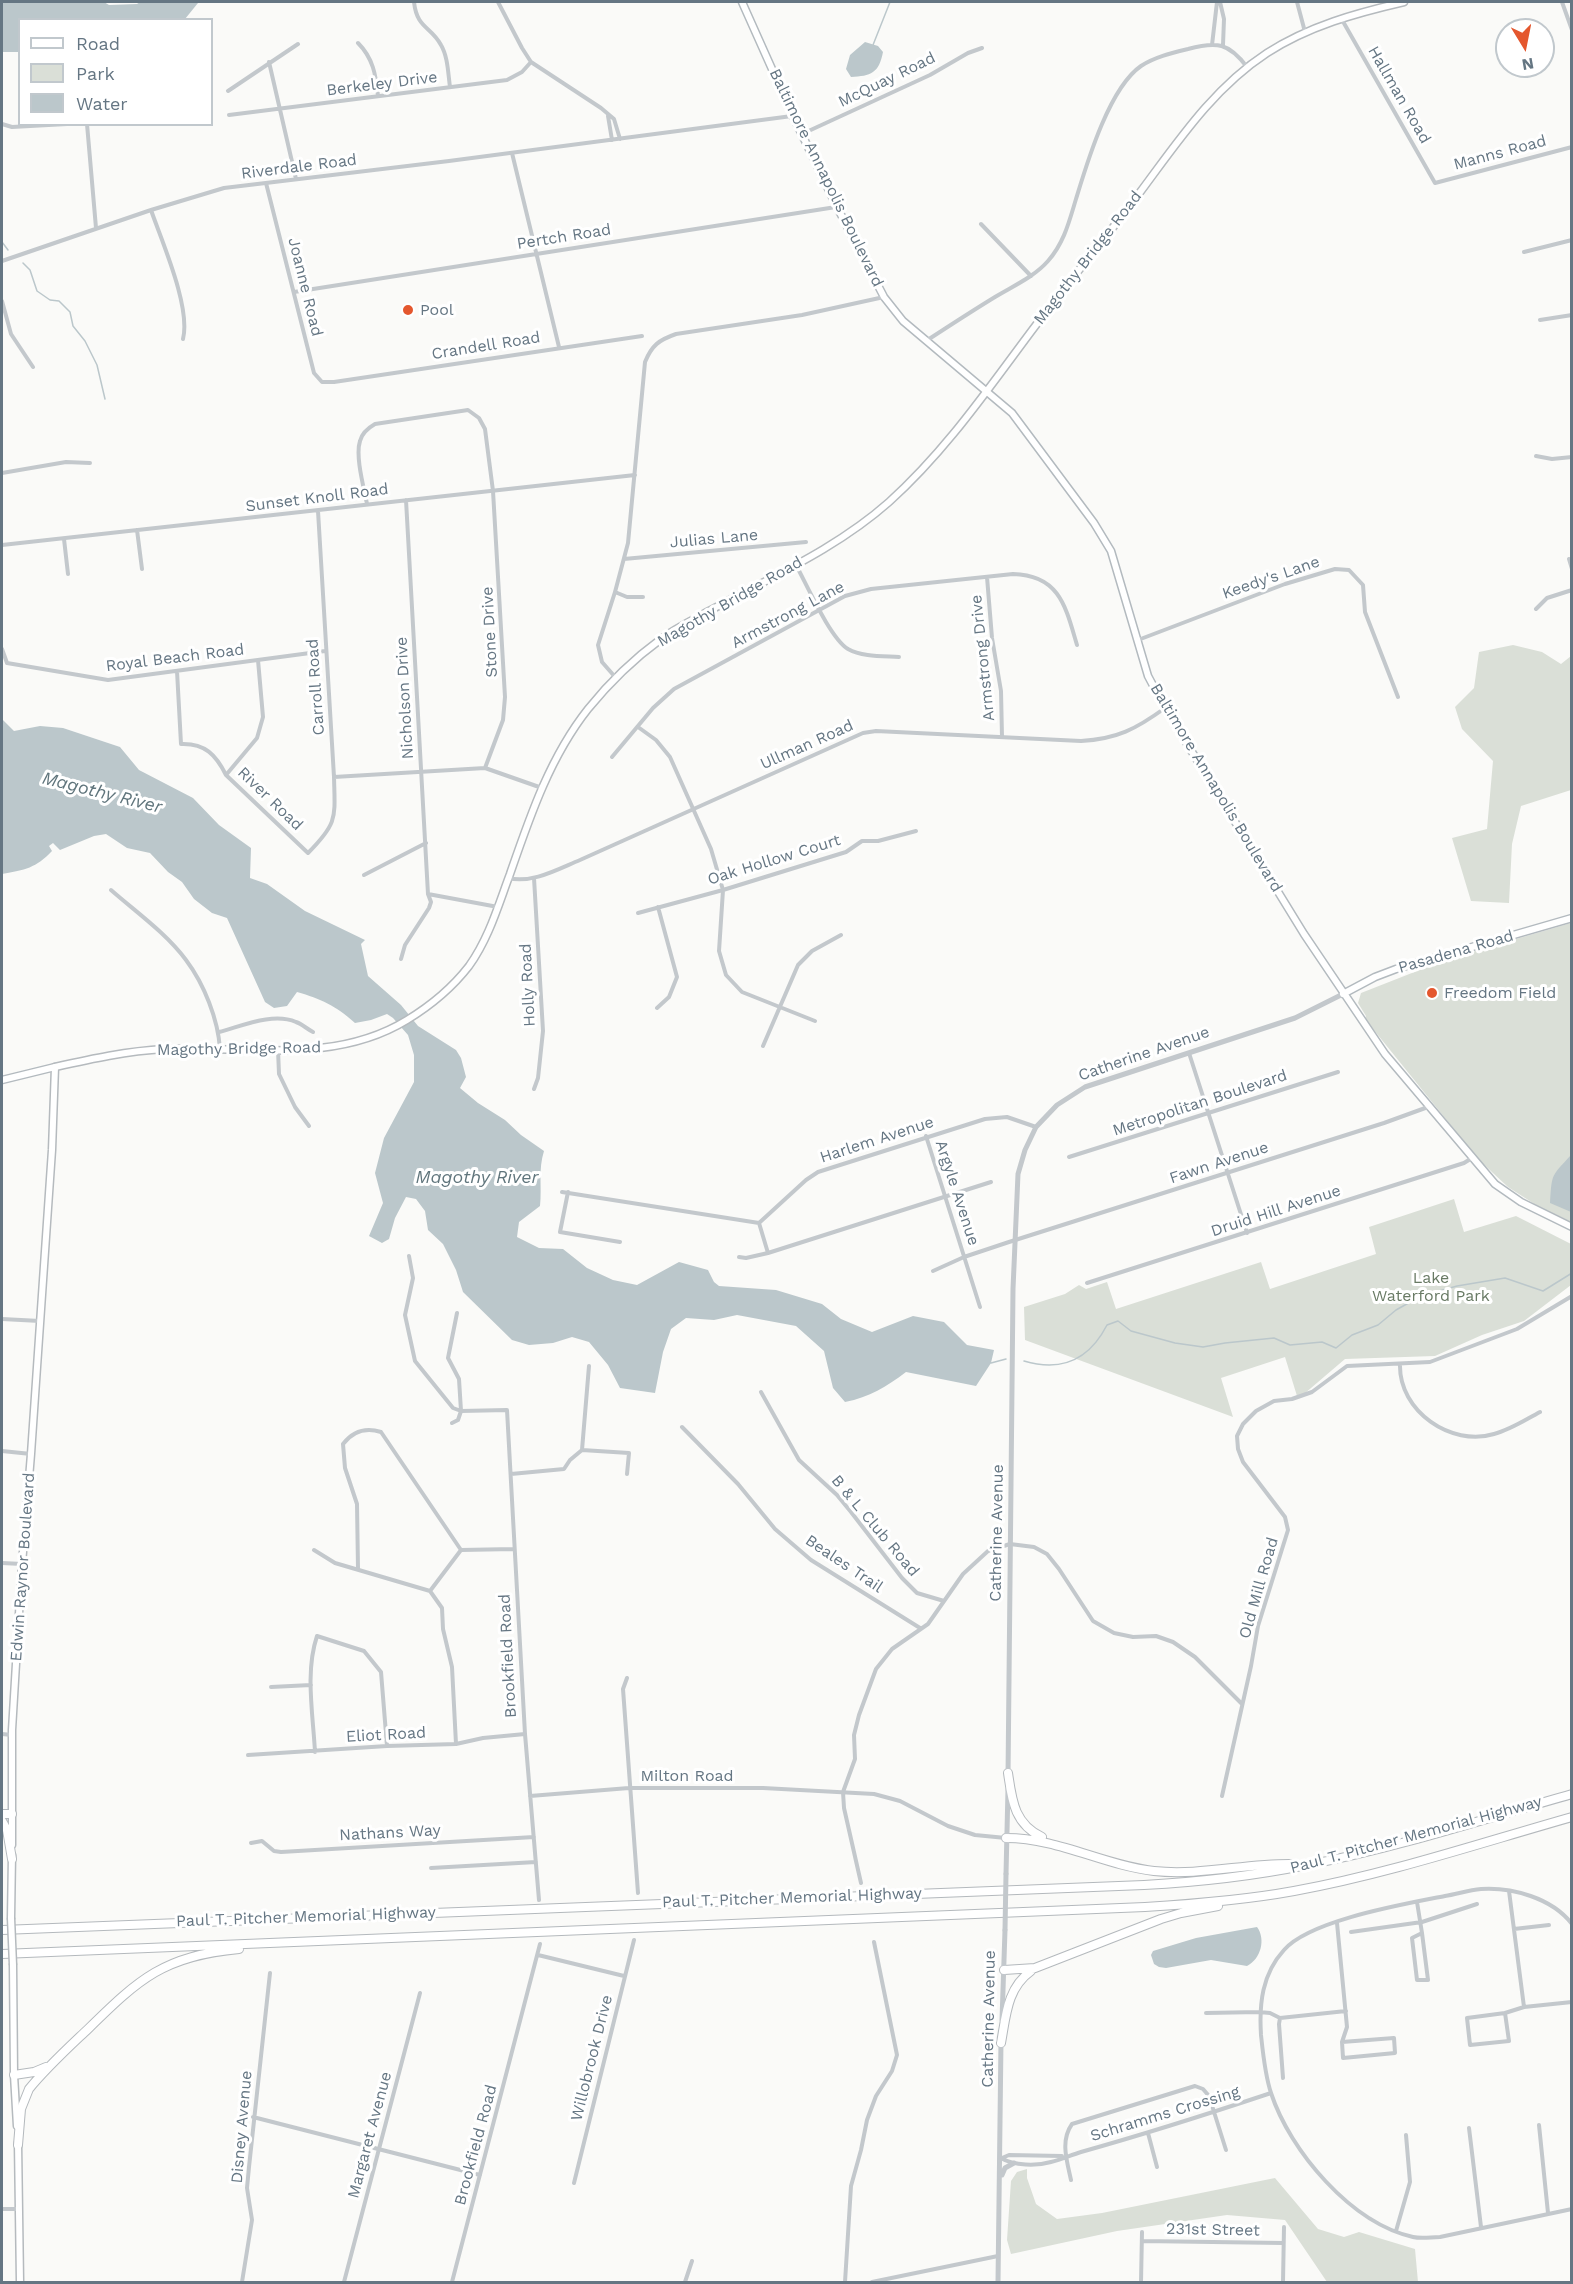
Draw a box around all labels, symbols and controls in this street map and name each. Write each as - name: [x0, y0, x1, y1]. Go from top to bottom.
- legend: [18, 18, 213, 126]
- north arrow: [1495, 18, 1555, 78]
- text: Road: [76, 33, 120, 54]
- street label: Hallman Road: [1363, 43, 1435, 147]
- street label: McQuay Road: [835, 48, 939, 112]
- text: N: [1520, 54, 1535, 75]
- text: Park: [76, 63, 115, 84]
- street label: Baltimore Annapolis Boulevard: [765, 66, 887, 290]
- street label: Berkeley Drive: [326, 68, 438, 100]
- text: Water: [76, 93, 128, 114]
- street label: Manns Road: [1451, 131, 1549, 175]
- street label: Riverdale Road: [240, 150, 358, 184]
- street label: Magothy Bridge Road: [1030, 187, 1146, 329]
- street label: Pertch Road: [516, 220, 612, 254]
- street label: Joanne Road: [283, 236, 327, 338]
- place label: Pool: [420, 300, 454, 320]
- marker: Pool: [401, 303, 415, 317]
- street label: Crandell Road: [430, 328, 542, 364]
- street label: Sunset Knoll Road: [244, 480, 390, 516]
- street label: Julias Lane: [669, 526, 759, 552]
- street label: Keedy's Lane: [1220, 552, 1322, 604]
- street label: Magothy Bridge Road: [654, 553, 806, 651]
- street label: Armstrong Lane: [728, 577, 848, 653]
- street label: Stone Drive: [478, 586, 502, 678]
- street label: Armstrong Drive: [967, 594, 999, 722]
- street label: Nicholson Drive: [392, 636, 418, 760]
- street label: Carroll Road: [303, 638, 329, 736]
- street label: Royal Beach Road: [105, 640, 245, 676]
- street label: Baltimore Annapolis Boulevard: [1146, 680, 1286, 896]
- street label: Ullman Road: [758, 716, 856, 774]
- street label: River Road: [233, 763, 307, 835]
- water label: Magothy River: [40, 768, 164, 818]
- street label: Oak Hollow Court: [705, 831, 843, 889]
- street label: Pasadena Road: [1396, 926, 1516, 978]
- street label: Holly Road: [516, 943, 540, 1027]
- place label: Freedom Field: [1444, 983, 1556, 1003]
- marker: Freedom Field: [1425, 986, 1439, 1000]
- street label: Catherine Avenue: [1076, 1023, 1212, 1085]
- street label: Magothy Bridge Road: [157, 1038, 321, 1060]
- street label: Metropolitan Boulevard: [1110, 1066, 1290, 1140]
- street label: Harlem Avenue: [818, 1113, 936, 1167]
- street label: Argyle Avenue: [931, 1138, 983, 1248]
- street label: Fawn Avenue: [1167, 1138, 1271, 1188]
- water label: Magothy River: [416, 1167, 538, 1189]
- street label: Druid Hill Avenue: [1209, 1181, 1343, 1241]
- park label: Lake Waterford Park: [1372, 1268, 1490, 1306]
- street label: Catherine Avenue: [986, 1464, 1008, 1602]
- street label: B & L Club Road: [827, 1471, 923, 1581]
- street label: Edwin Raynor Boulevard: [7, 1472, 39, 1662]
- street label: Beales Trail: [801, 1531, 887, 1597]
- street label: Old Mill Road: [1235, 1535, 1283, 1641]
- street label: Brookfield Road: [495, 1593, 521, 1719]
- street label: Eliot Road: [346, 1723, 426, 1747]
- street label: Milton Road: [640, 1766, 734, 1786]
- street label: Paul T. Pitcher Memorial Highway: [1288, 1792, 1544, 1878]
- street label: Nathans Way: [339, 1821, 441, 1845]
- street label: Paul T. Pitcher Memorial Highway: [662, 1884, 922, 1912]
- street label: Paul T. Pitcher Memorial Highway: [176, 1903, 436, 1931]
- street label: Catherine Avenue: [978, 1950, 1000, 2088]
- street label: Willobrook Drive: [567, 1993, 617, 2123]
- street label: Disney Avenue: [228, 2070, 256, 2184]
- street label: Margaret Avenue: [344, 2070, 396, 2200]
- street label: Schramms Crossing: [1088, 2082, 1242, 2146]
- street label: Brookfield Road: [451, 2083, 501, 2207]
- street label: 231st Street: [1166, 2220, 1260, 2240]

